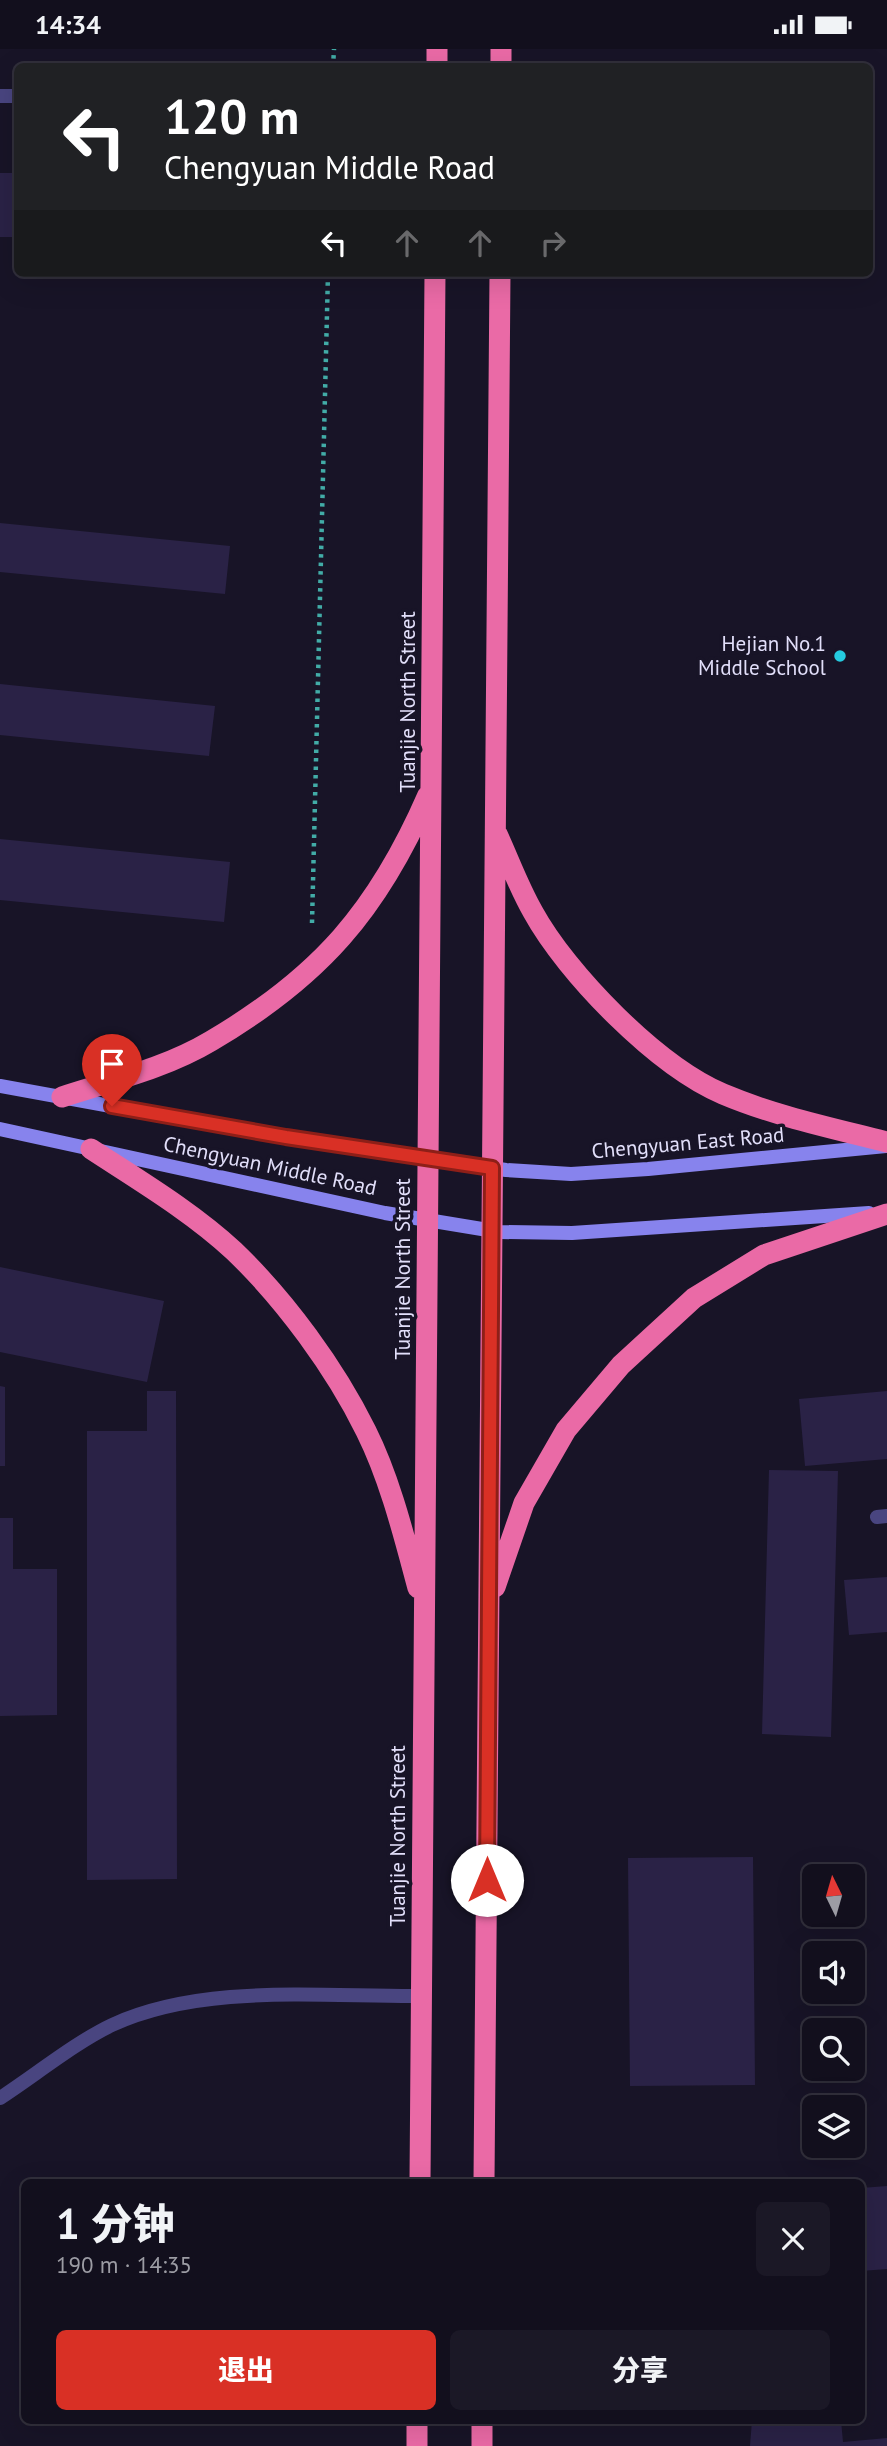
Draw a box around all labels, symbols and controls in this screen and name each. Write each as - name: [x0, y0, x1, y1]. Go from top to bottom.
- text: 14:34: [35, 8, 101, 41]
- text: 120 m: [164, 84, 299, 148]
- icon: left: [49, 91, 140, 182]
- text: Chengyuan Middle Road: [164, 146, 495, 188]
- icon: left: [315, 224, 353, 262]
- icon: ahead: [388, 224, 426, 262]
- icon: ahead: [461, 224, 499, 262]
- icon: right: [534, 224, 572, 262]
- street label: Tuanjie North Street: [394, 611, 421, 793]
- place label: Hejian No.1 Middle School: [698, 630, 826, 681]
- marker: Hejian No.1 Middle School: [832, 648, 848, 664]
- pin: [82, 1034, 142, 1106]
- icon: arrive: [93, 1045, 131, 1083]
- street label: Chengyuan East Road: [591, 1121, 785, 1164]
- street label: Chengyuan Middle Road: [161, 1130, 379, 1201]
- street label: Tuanjie North Street: [389, 1178, 416, 1360]
- street label: Tuanjie North Street: [384, 1745, 411, 1927]
- position arrow: [450, 1843, 524, 1917]
- north arrow: [802, 1864, 864, 1927]
- map controls: [802, 1864, 865, 2158]
- button: sound: [802, 1941, 865, 2004]
- button: search: [802, 2018, 865, 2081]
- button: layers: [802, 2095, 865, 2158]
- text: 1 分钟: [56, 2196, 174, 2251]
- button: close: [756, 2202, 830, 2276]
- text: 190 m · 14:35: [56, 2250, 192, 2279]
- button: 退出: [56, 2330, 436, 2410]
- button: 分享: [450, 2330, 830, 2410]

